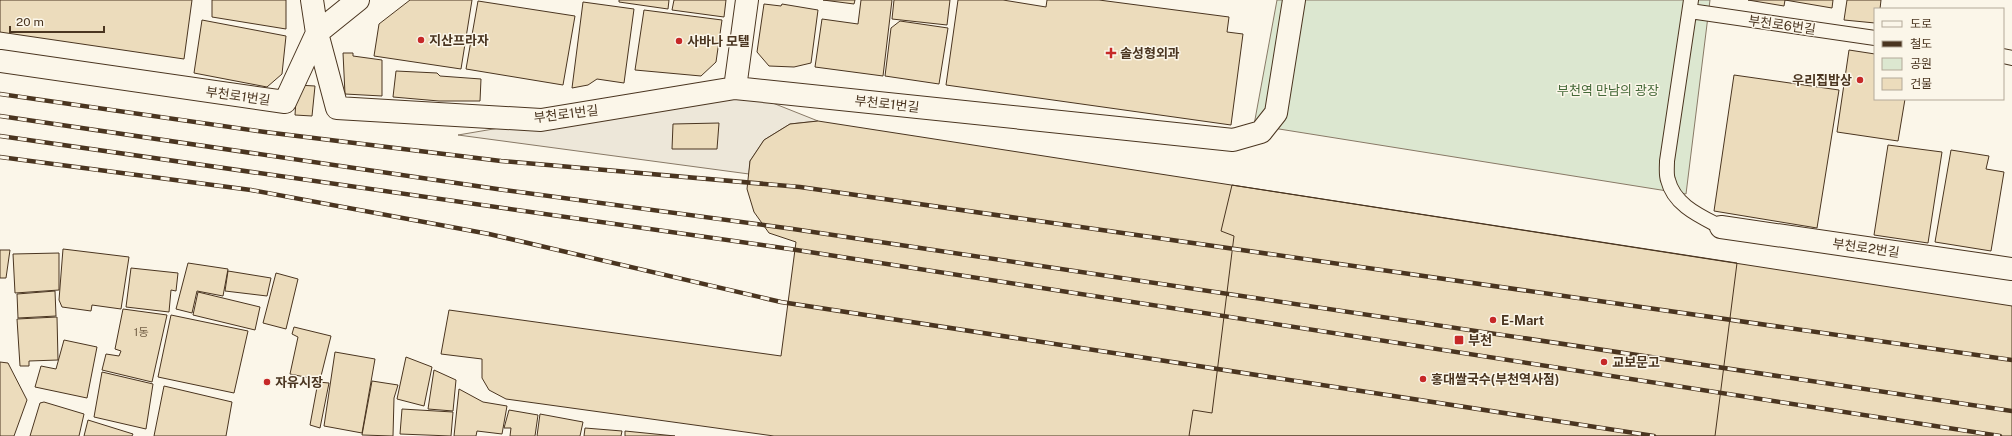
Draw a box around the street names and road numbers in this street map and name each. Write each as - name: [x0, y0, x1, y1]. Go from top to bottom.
- street label: 부천로6번길: [1747, 13, 1817, 37]
- street label: 부천로1번길: [205, 84, 271, 108]
- street label: 부천로1번길: [854, 93, 920, 115]
- street label: 부천로1번길: [533, 103, 599, 125]
- street label: 부천로2번길: [1832, 236, 1900, 260]

